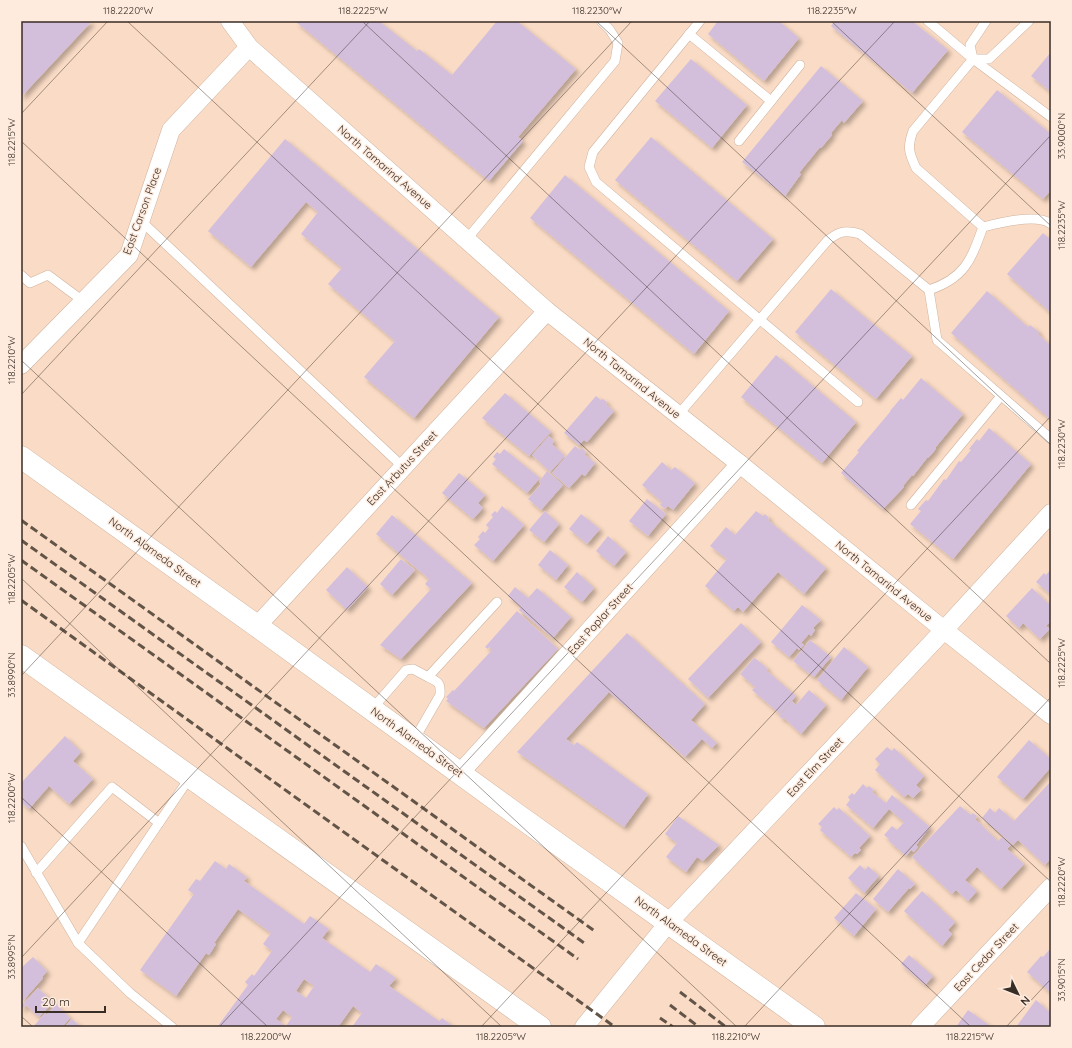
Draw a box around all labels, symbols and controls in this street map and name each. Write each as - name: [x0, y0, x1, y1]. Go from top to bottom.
- text: 118.2220°W: [103, 4, 153, 17]
- text: 118.2225°W: [338, 4, 388, 17]
- text: 118.2230°W: [572, 4, 622, 17]
- text: 118.2235°W: [807, 4, 857, 17]
- text: 33.9000°N: [1055, 113, 1068, 159]
- text: 118.2215°W: [5, 118, 18, 166]
- street label: North Tamarind Avenue: [335, 122, 435, 212]
- street label: East Carson Place: [120, 166, 164, 256]
- text: 118.2235°W: [1055, 200, 1068, 250]
- street label: North Tamarind Avenue: [581, 334, 683, 422]
- text: 118.2210°W: [5, 336, 18, 384]
- text: 118.2230°W: [1055, 419, 1068, 469]
- street label: East Arbutus Street: [364, 427, 440, 508]
- street label: North Alameda Street: [106, 514, 204, 590]
- street label: North Tamarind Avenue: [833, 537, 935, 625]
- text: 118.2205°W: [5, 554, 18, 604]
- street label: East Poplar Street: [564, 580, 636, 658]
- text: 118.2225°W: [1055, 638, 1068, 688]
- text: 33.8990°N: [5, 652, 18, 698]
- street label: North Alameda Street: [368, 704, 466, 780]
- street label: East Elm Street: [784, 734, 846, 800]
- text: 118.2200°W: [5, 772, 18, 823]
- text: 118.2220°W: [1055, 857, 1068, 907]
- street label: North Alameda Street: [632, 893, 730, 969]
- street label: East Cedar Street: [951, 920, 1022, 994]
- text: 33.8995°N: [5, 935, 18, 979]
- text: 33.9015°N: [1055, 958, 1068, 1002]
- north arrow: [998, 974, 1038, 1014]
- scale bar: [36, 988, 105, 1014]
- text: N: [1017, 993, 1033, 1009]
- text: 20 m: [42, 994, 70, 1009]
- text: 118.2200°W: [241, 1030, 292, 1043]
- text: 118.2205°W: [476, 1030, 526, 1043]
- text: 118.2210°W: [712, 1030, 760, 1043]
- text: 118.2215°W: [946, 1030, 994, 1043]

